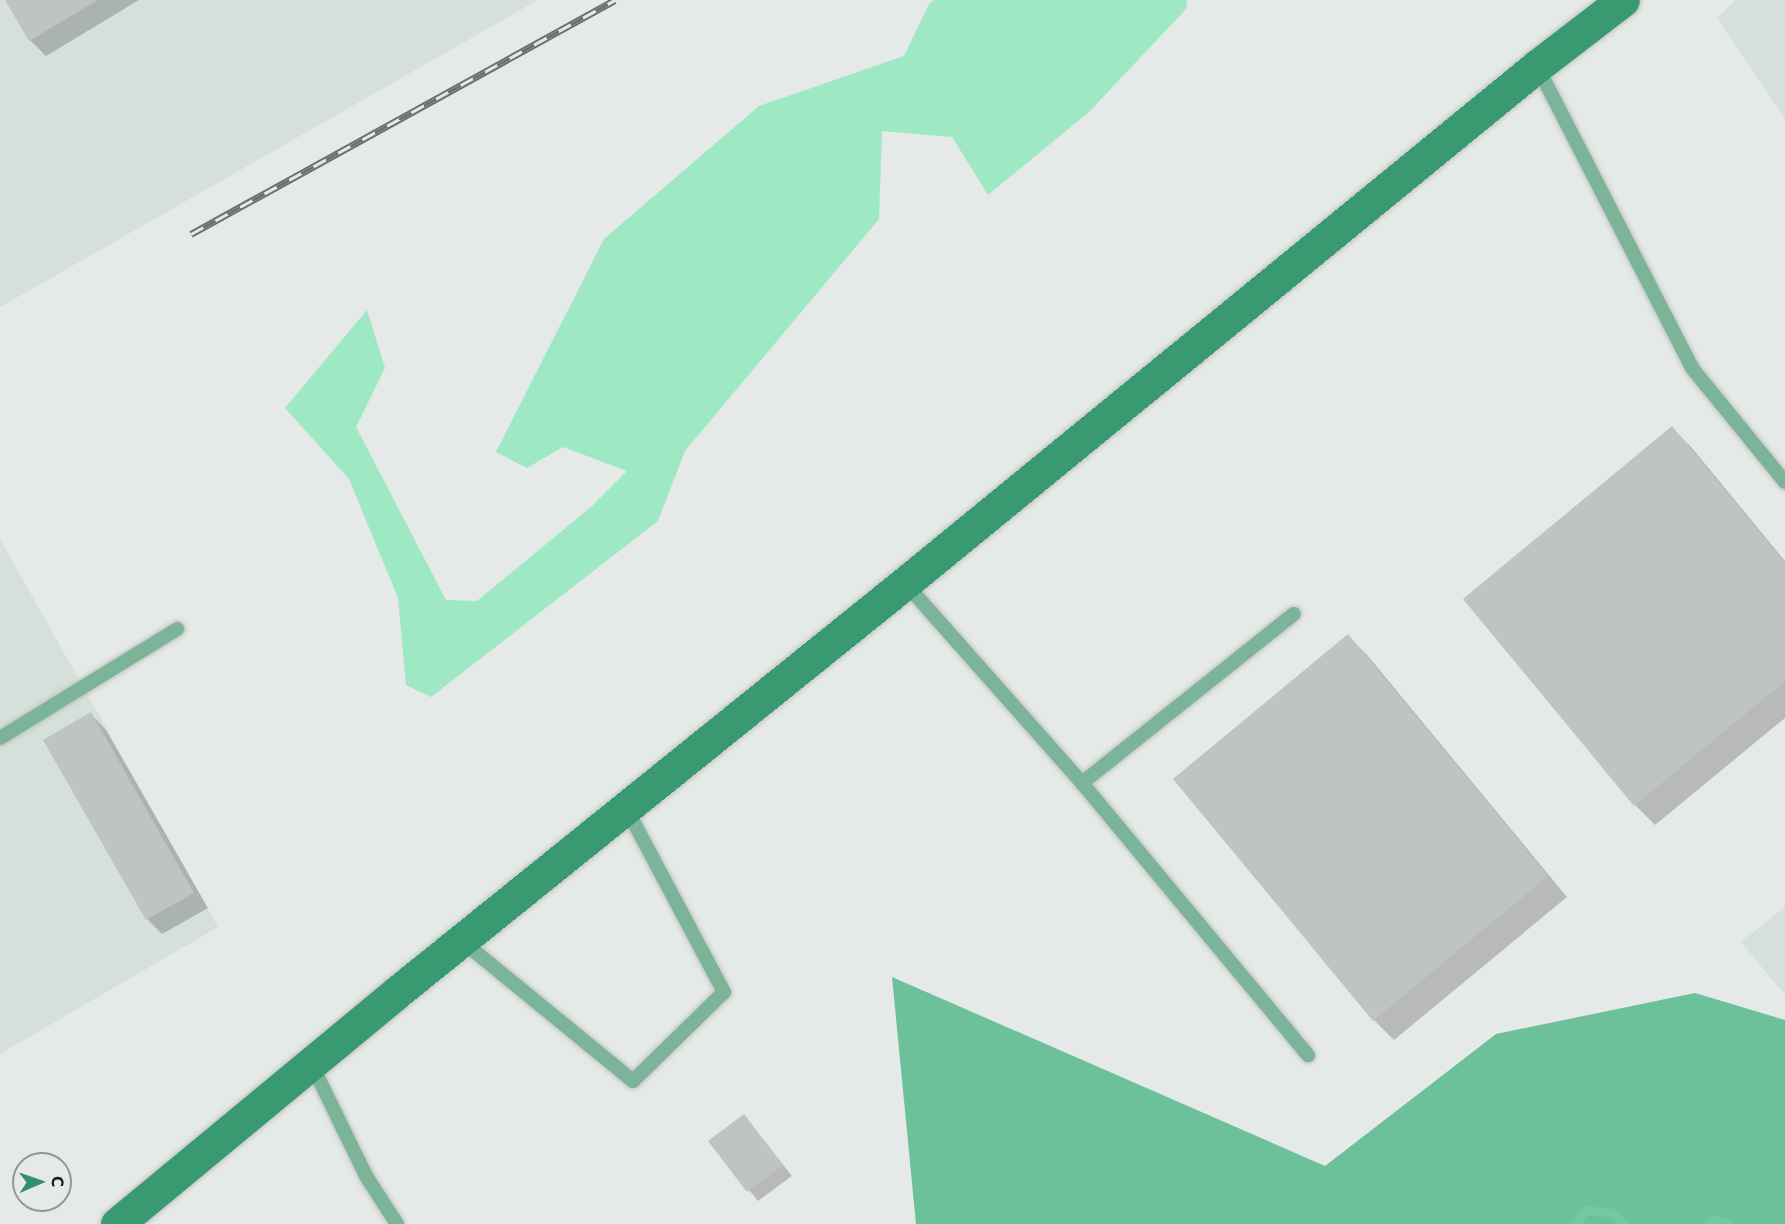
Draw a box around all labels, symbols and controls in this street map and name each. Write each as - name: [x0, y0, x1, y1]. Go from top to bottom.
- north arrow: [12, 1152, 72, 1212]
- text: С: [49, 1176, 68, 1187]

